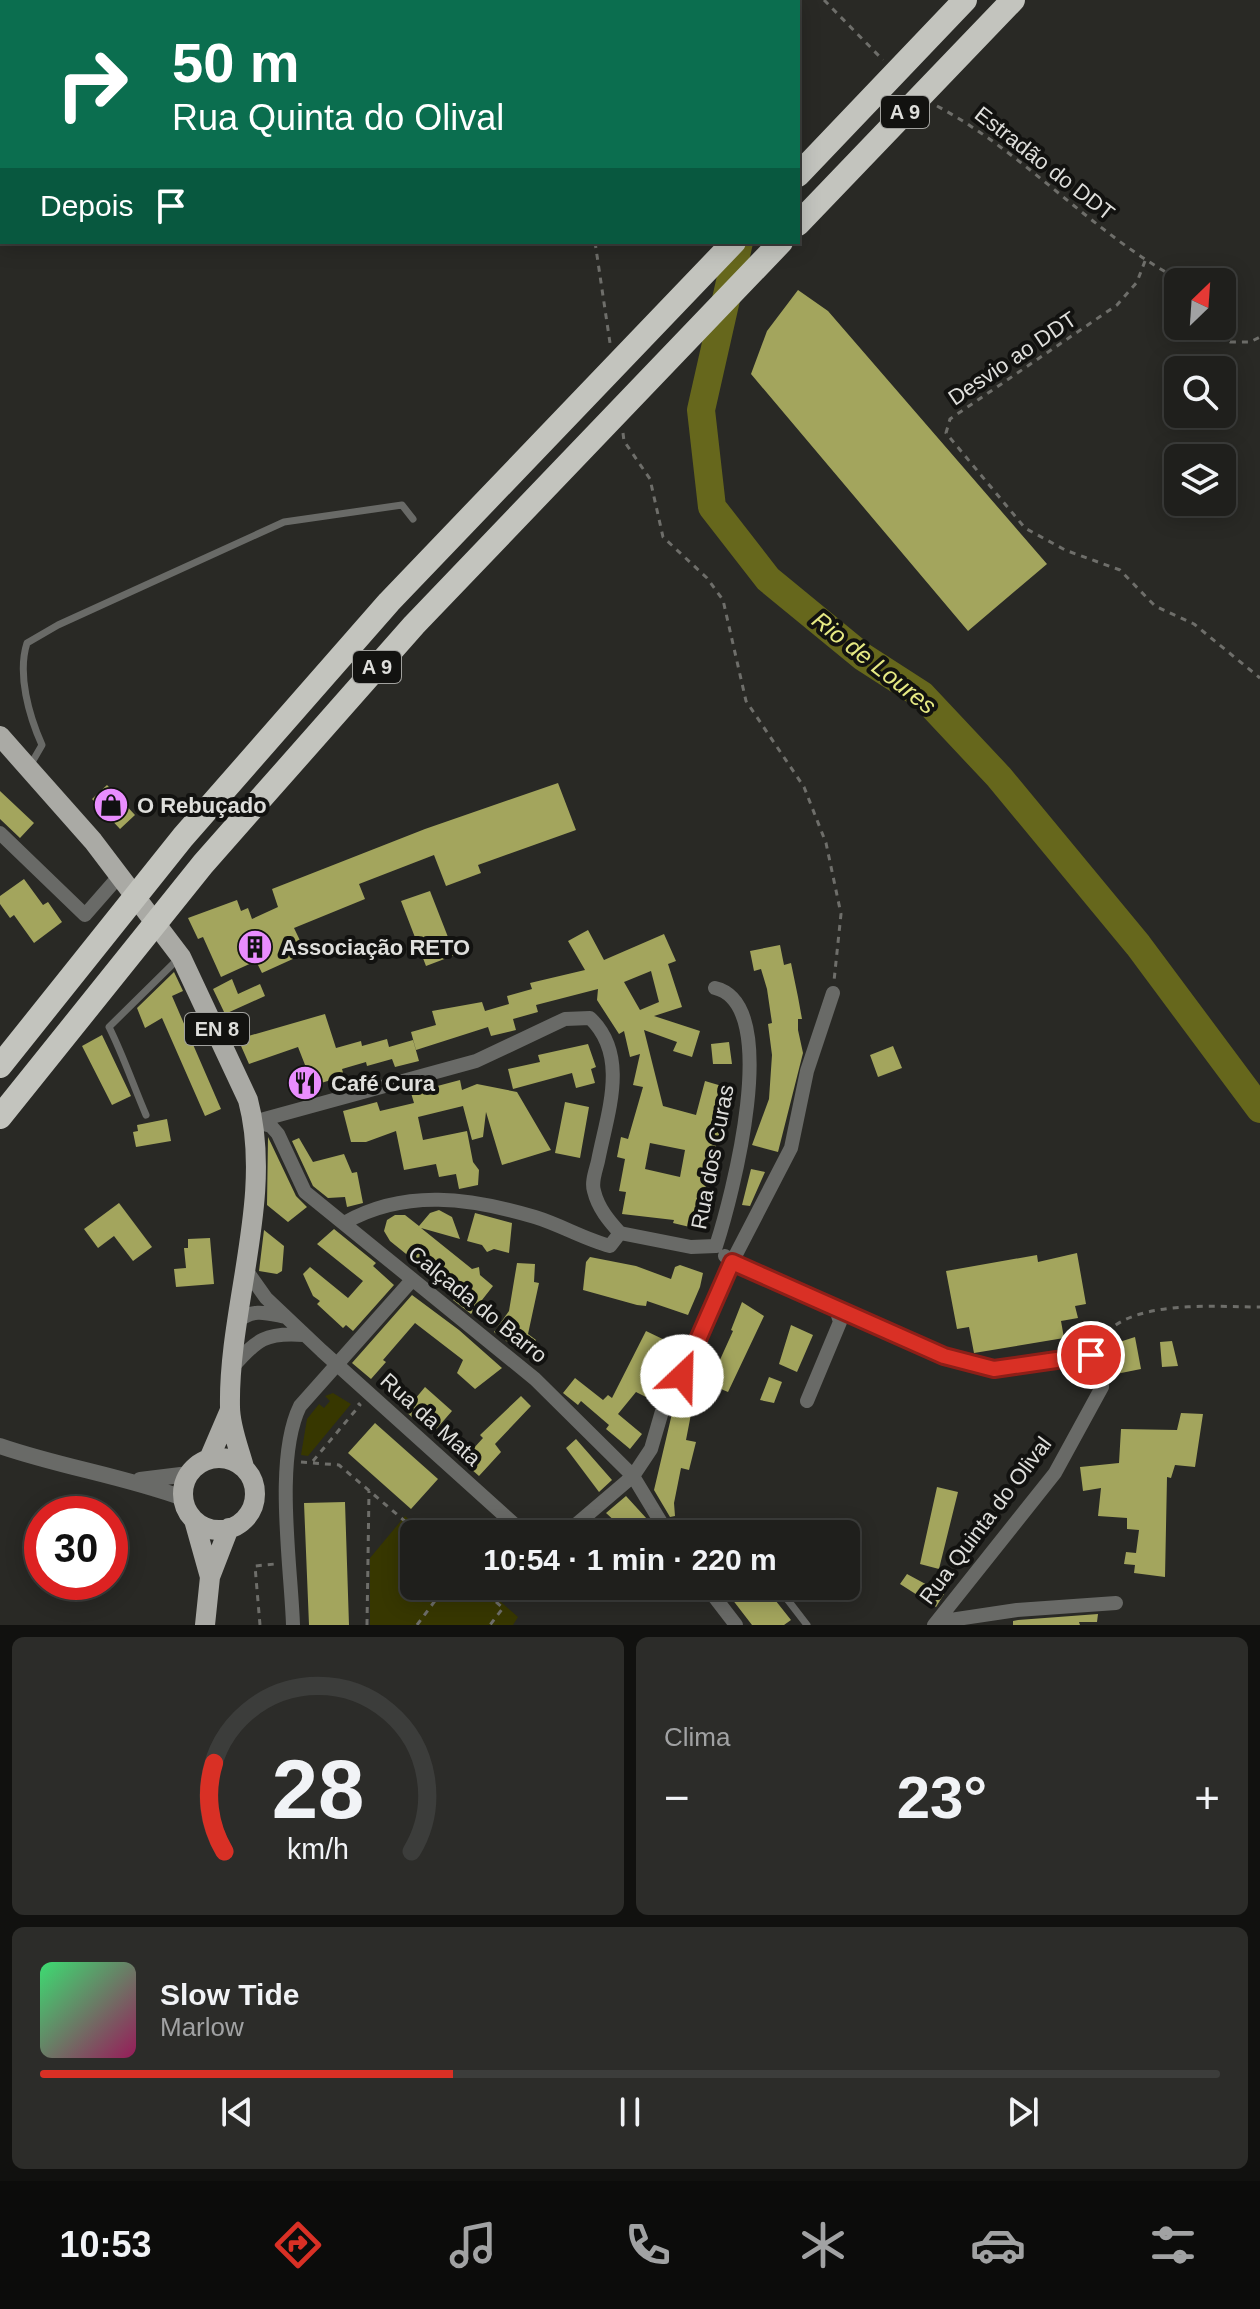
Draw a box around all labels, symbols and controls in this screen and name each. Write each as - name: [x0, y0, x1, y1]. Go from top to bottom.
- text: 50 m: [172, 31, 300, 94]
- icon: right: [40, 32, 144, 136]
- road number: A 9: [881, 96, 929, 128]
- text: Rua Quinta do Olival: [172, 97, 504, 138]
- street label: Estradão do DDT: [970, 101, 1119, 226]
- icon: arrive: [149, 184, 193, 228]
- text: Depois: [40, 189, 133, 222]
- north arrow: [1164, 268, 1236, 340]
- map controls: [1164, 268, 1236, 516]
- street label: Desvio ao DDT: [943, 306, 1081, 410]
- button: search: [1164, 356, 1236, 428]
- button: layers: [1164, 444, 1236, 516]
- water label: Rio de Loures: [807, 606, 941, 719]
- road number: A 9: [353, 651, 401, 683]
- shop icon: O Rebuçado: [92, 786, 130, 824]
- place label: O Rebuçado: [137, 793, 267, 818]
- building icon: Associação RETO: [236, 928, 274, 966]
- place label: Associação RETO: [281, 935, 470, 960]
- road number: EN 8: [185, 1013, 249, 1045]
- restaurant icon: Café Cura: [286, 1064, 324, 1102]
- place label: Café Cura: [331, 1071, 436, 1096]
- street label: Rua dos Curas: [686, 1083, 739, 1232]
- street label: Calçada do Barro: [403, 1241, 552, 1368]
- pin: [1057, 1321, 1125, 1389]
- icon: arrive: [1069, 1333, 1113, 1377]
- position arrow: [640, 1334, 724, 1418]
- street label: Rua da Mata: [375, 1368, 486, 1471]
- street label: Rua Quinta do Olival: [914, 1432, 1056, 1609]
- speed limit sign: 30: [24, 1496, 128, 1600]
- text: 10:54 · 1 min · 220 m: [483, 1543, 777, 1576]
- text: Clima: [664, 1722, 730, 1752]
- text: 28: [272, 1743, 364, 1836]
- text: 23°: [897, 1764, 987, 1831]
- text: −: [664, 1773, 690, 1822]
- text: +: [1194, 1773, 1220, 1822]
- text: km/h: [287, 1833, 349, 1865]
- text: Slow Tide: [160, 1978, 299, 2011]
- text: Marlow: [160, 2012, 244, 2042]
- icon: previous: [215, 2090, 259, 2134]
- icon: pause: [608, 2090, 652, 2134]
- icon: next: [1001, 2090, 1045, 2134]
- icon: directions: [270, 2217, 326, 2273]
- icon: music: [445, 2217, 501, 2273]
- icon: phone: [620, 2217, 676, 2273]
- icon: climate: [795, 2217, 851, 2273]
- icon: car: [970, 2217, 1026, 2273]
- icon: filters: [1145, 2217, 1201, 2273]
- text: 10:53: [59, 2224, 152, 2265]

